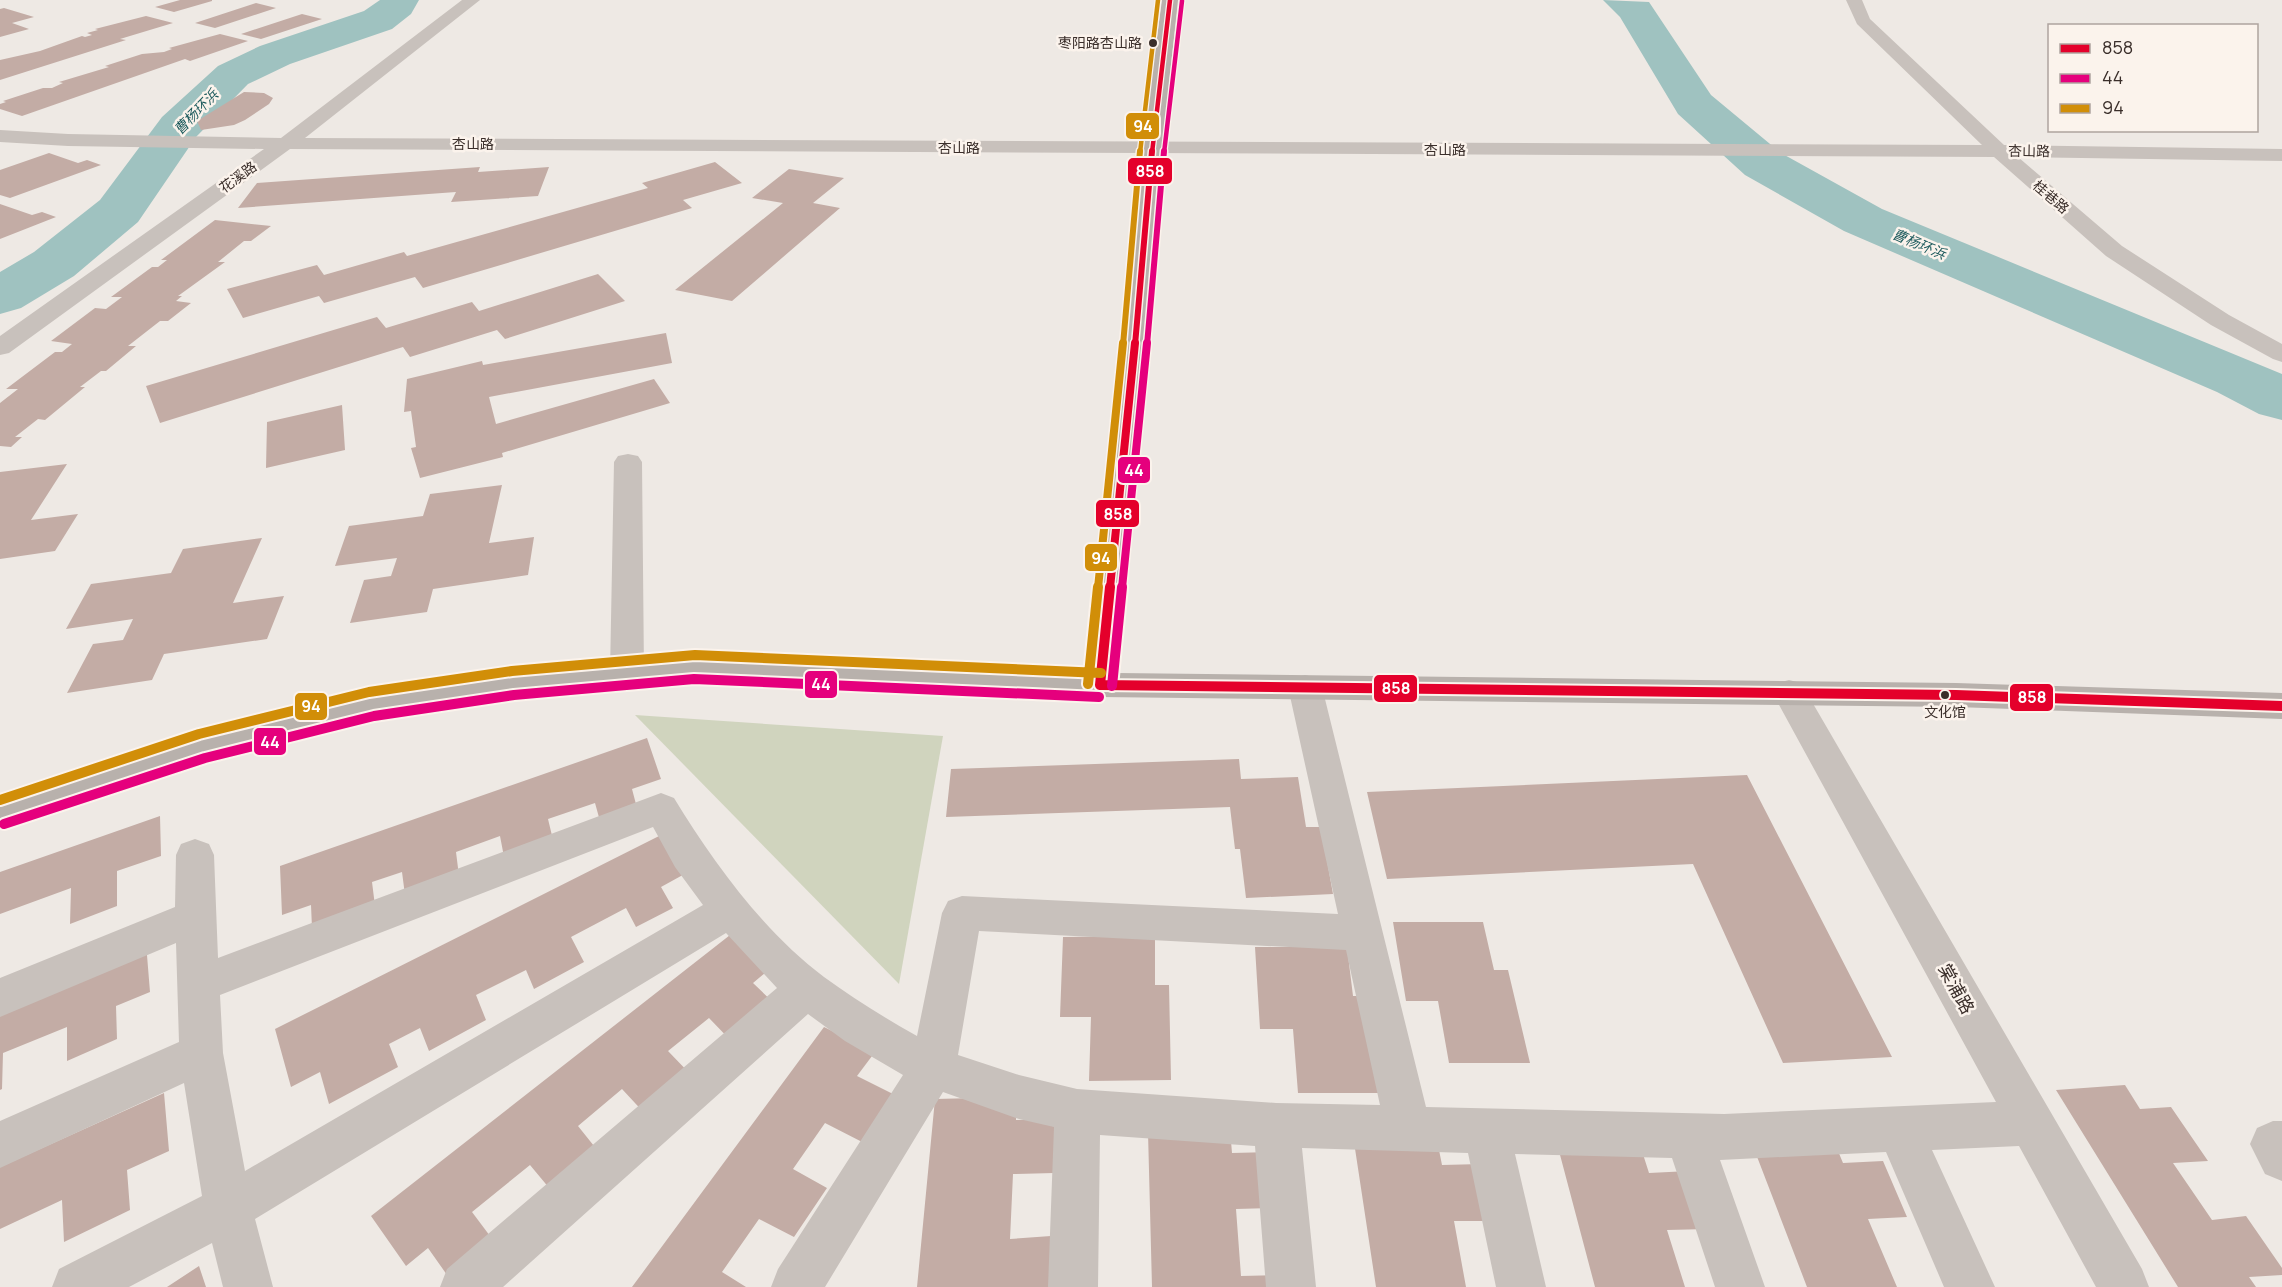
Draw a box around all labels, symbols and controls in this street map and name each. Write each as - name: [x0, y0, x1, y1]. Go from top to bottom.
- legend: [2048, 24, 2258, 132]
- place label: 枣阳路杏山路: [1058, 33, 1142, 52]
- text: 858: [2102, 35, 2133, 59]
- marker: 枣阳路杏山路: [1147, 37, 1159, 49]
- text: 44: [2102, 65, 2123, 89]
- water label: 曹杨环浜: [169, 84, 223, 138]
- text: 94: [2102, 95, 2124, 119]
- line badge: 94: [1125, 112, 1160, 140]
- text: 94: [1133, 115, 1153, 137]
- street label: 杏山路: [452, 134, 494, 153]
- street label: 杏山路: [938, 138, 980, 157]
- street label: 杏山路: [1424, 140, 1466, 159]
- street label: 杏山路: [2008, 141, 2050, 160]
- street label: 花溪路: [215, 157, 260, 197]
- line badge: 858: [1127, 157, 1173, 185]
- text: 858: [1136, 160, 1164, 182]
- street label: 桂巷路: [2029, 176, 2073, 218]
- water label: 曹杨环浜: [1890, 224, 1950, 264]
- line badge: 44: [1117, 456, 1151, 484]
- text: 44: [1124, 459, 1144, 481]
- line badge: 858: [1095, 499, 1140, 528]
- text: 858: [1104, 503, 1132, 525]
- line badge: 94: [1084, 543, 1118, 572]
- text: 94: [1091, 547, 1111, 569]
- line badge: 44: [804, 670, 838, 699]
- text: 44: [811, 673, 831, 695]
- line badge: 858: [1373, 674, 1418, 703]
- text: 858: [1382, 677, 1410, 699]
- line badge: 858: [2009, 683, 2054, 712]
- text: 858: [2018, 686, 2046, 708]
- marker: 文化馆: [1939, 689, 1951, 701]
- line badge: 94: [294, 692, 328, 721]
- text: 94: [301, 695, 321, 717]
- place label: 文化馆: [1924, 702, 1966, 721]
- line badge: 44: [253, 727, 287, 756]
- text: 44: [260, 731, 280, 753]
- street label: 棠浦路: [1933, 959, 1980, 1018]

